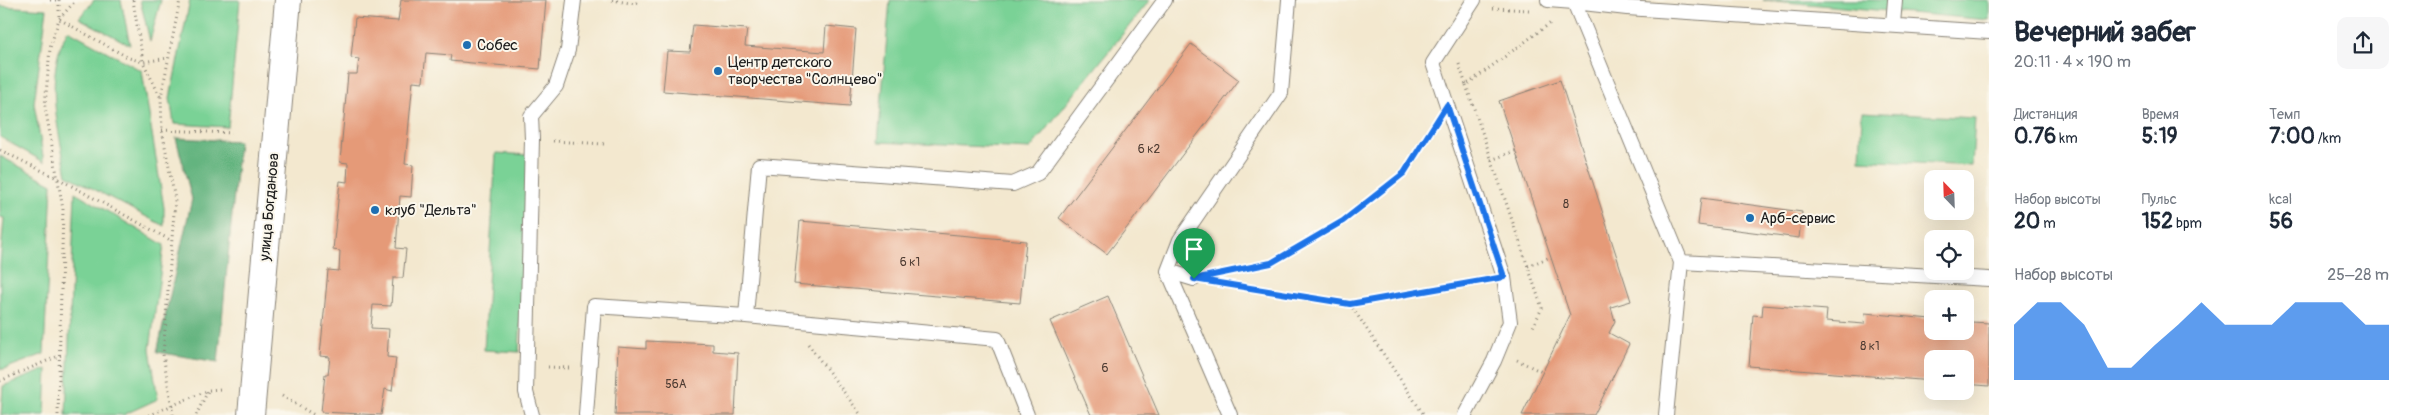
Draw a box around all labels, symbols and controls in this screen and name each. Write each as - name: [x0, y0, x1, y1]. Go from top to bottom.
- text: Вечерний забег: [2014, 15, 2196, 50]
- button: share: [2337, 17, 2389, 69]
- place label: Собес: [477, 36, 518, 55]
- marker: Собес: [461, 39, 473, 51]
- text: 20:11 · 4 × 190 m: [2014, 52, 2131, 72]
- place label: Центр детского творчества "Солнцево": [728, 53, 883, 89]
- marker: Центр детского творчества "Солнцево": [712, 65, 724, 77]
- text: Дистанция: [2014, 106, 2078, 123]
- text: Время: [2142, 106, 2179, 123]
- text: Темп: [2269, 106, 2300, 123]
- text: 0.76: [2014, 123, 2056, 150]
- text: 5:19: [2142, 123, 2178, 150]
- text: 7:00: [2269, 123, 2315, 150]
- text: km: [2056, 130, 2078, 147]
- text: /km: [2315, 130, 2341, 147]
- house number: 6 к2: [1138, 142, 1161, 157]
- street label: улица Богданова: [255, 152, 284, 263]
- north arrow: [1924, 170, 1974, 220]
- map controls: [1924, 170, 1974, 400]
- text: Набор высоты: [2014, 191, 2101, 208]
- text: Пульс: [2142, 191, 2177, 208]
- text: kcal: [2269, 191, 2292, 208]
- house number: 8: [1563, 197, 1569, 212]
- place label: клуб "Дельта": [385, 201, 477, 220]
- marker: клуб "Дельта": [369, 204, 381, 216]
- text: 20: [2014, 208, 2040, 235]
- text: 152: [2142, 208, 2173, 235]
- text: 56: [2269, 208, 2293, 235]
- place label: Арб-сервис: [1760, 209, 1836, 228]
- marker: Арб-сервис: [1744, 212, 1756, 224]
- text: m: [2040, 215, 2056, 232]
- text: bpm: [2173, 215, 2202, 232]
- pin: [1173, 228, 1215, 279]
- button: locate: [1924, 230, 1974, 280]
- icon: arrive: [1180, 235, 1208, 263]
- house number: 6 к1: [900, 255, 920, 270]
- text: Набор высоты: [2014, 265, 2113, 285]
- text: 25–28 m: [2327, 265, 2389, 285]
- button: +: [1924, 290, 1974, 340]
- house number: 8 к1: [1860, 339, 1880, 354]
- button: −: [1924, 350, 1974, 400]
- house number: 6: [1102, 361, 1109, 376]
- house number: 56А: [665, 377, 687, 392]

